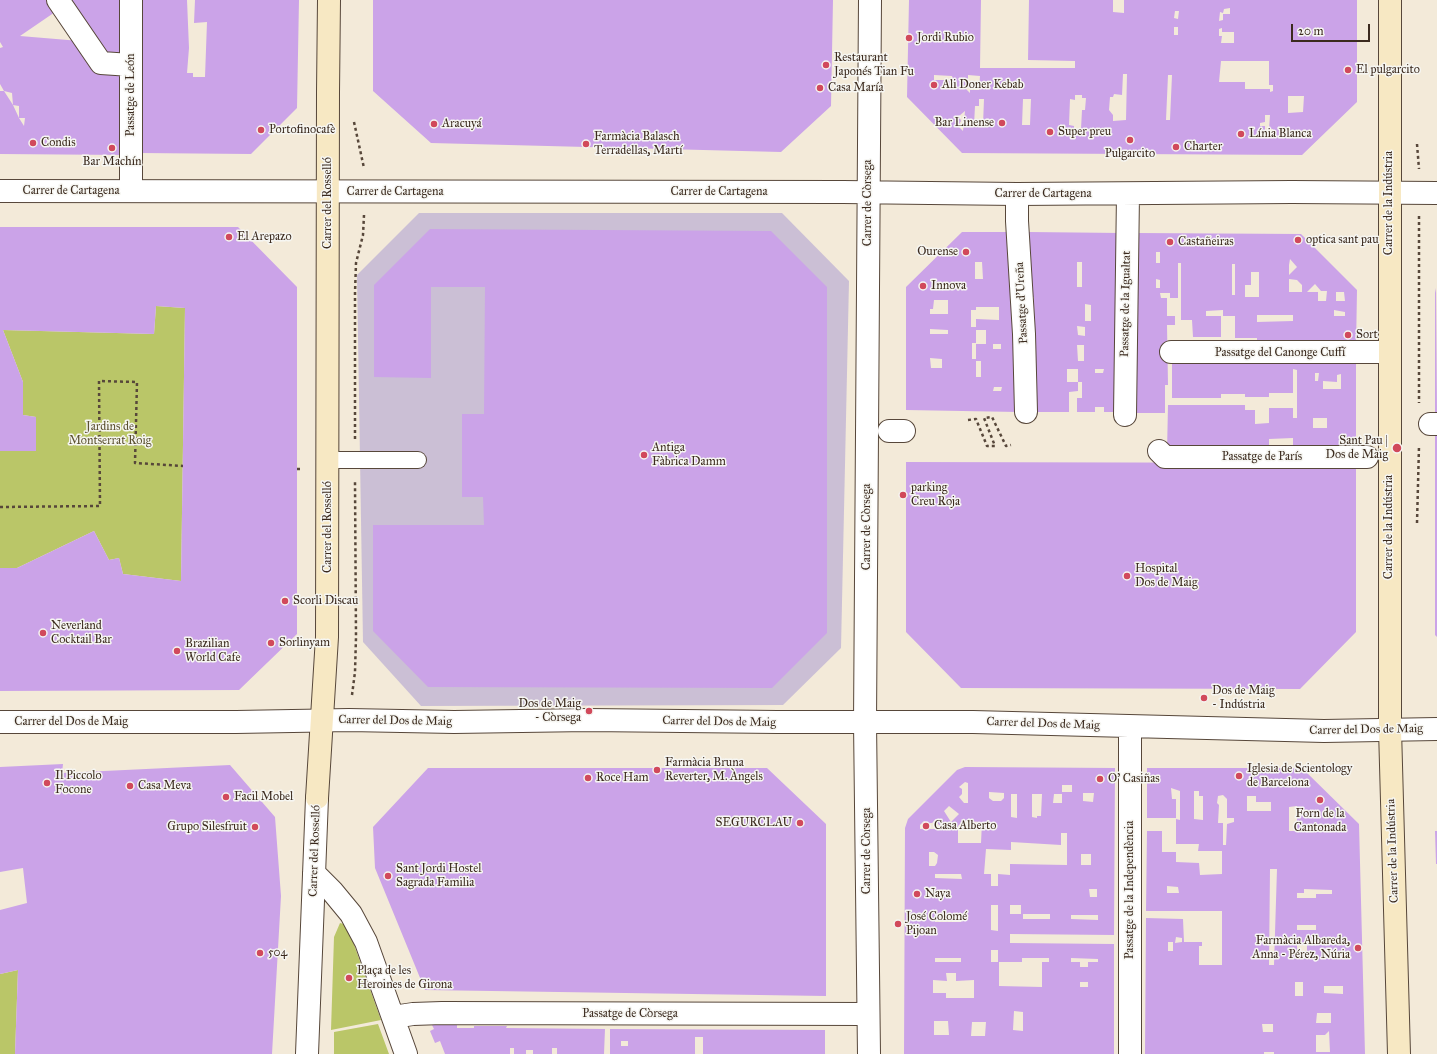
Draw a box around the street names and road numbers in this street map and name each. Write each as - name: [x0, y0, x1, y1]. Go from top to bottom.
- street label: Passatge de León: [124, 53, 138, 137]
- street label: Carrer de la Indústria: [1382, 151, 1396, 255]
- street label: Carrer del Rosselló: [321, 157, 335, 249]
- street label: Carrer de Còrsega: [861, 160, 875, 246]
- street label: Carrer de Cartagena: [22, 184, 120, 198]
- street label: Carrer de Cartagena: [346, 185, 444, 199]
- street label: Carrer de Cartagena: [670, 185, 768, 199]
- street label: Carrer de Cartagena: [994, 187, 1092, 201]
- street label: Passatge de la Igualtat: [1118, 251, 1134, 357]
- street label: Passatge d'Ureña: [1013, 262, 1031, 344]
- street label: Passatge del Canonge Cuffí: [1215, 346, 1345, 360]
- street label: Passatge de París: [1222, 450, 1302, 464]
- street label: Carrer de la Indústria: [1382, 475, 1396, 579]
- street label: Carrer del Rosselló: [321, 481, 335, 573]
- street label: Carrer de Còrsega: [860, 484, 874, 570]
- street label: Carrer del Dos de Maig: [338, 713, 452, 729]
- street label: Carrer del Dos de Maig: [662, 714, 776, 730]
- street label: Carrer del Dos de Maig: [14, 715, 128, 729]
- street label: Carrer del Dos de Maig: [986, 715, 1100, 733]
- street label: Carrer del Dos de Maig: [1309, 722, 1423, 738]
- street label: Carrer de la Indústria: [1384, 799, 1402, 903]
- street label: Carrer del Rosselló: [306, 805, 324, 897]
- street label: Carrer de Còrsega: [860, 808, 874, 894]
- street label: Passatge de la Independència: [1123, 821, 1137, 959]
- street label: Passatge de Còrsega: [582, 1007, 678, 1021]

